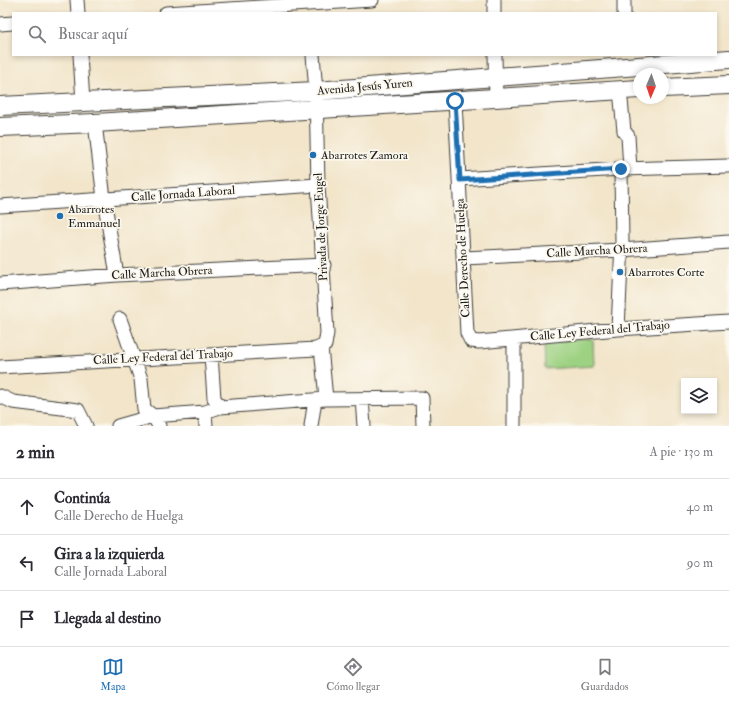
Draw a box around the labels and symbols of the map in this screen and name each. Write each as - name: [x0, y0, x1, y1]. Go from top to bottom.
- north arrow: [633, 68, 669, 104]
- street label: Avenida Jesús Yuren: [316, 75, 413, 99]
- route start: [446, 92, 464, 110]
- place label: Abarrotes Zamora: [320, 148, 409, 163]
- marker: Abarrotes Zamora: [308, 150, 318, 160]
- route end: [612, 160, 630, 178]
- street label: Privada de Jorge Eugel: [311, 172, 331, 282]
- street label: Calle Jornada Laboral: [130, 183, 236, 205]
- street label: Calle Derecho de Huelga: [452, 197, 474, 318]
- place label: Abarrotes Emmanuel: [67, 202, 121, 231]
- marker: Abarrotes Emmanuel: [55, 211, 65, 221]
- street label: Calle Marcha Obrera: [546, 241, 649, 261]
- street label: Calle Marcha Obrera: [111, 263, 214, 283]
- place label: Abarrotes Corte: [627, 265, 705, 280]
- marker: Abarrotes Corte: [615, 267, 625, 277]
- street label: Calle Ley Federal del Trabajo: [530, 317, 671, 345]
- street label: Calle Ley Federal del Trabajo: [93, 346, 233, 368]

